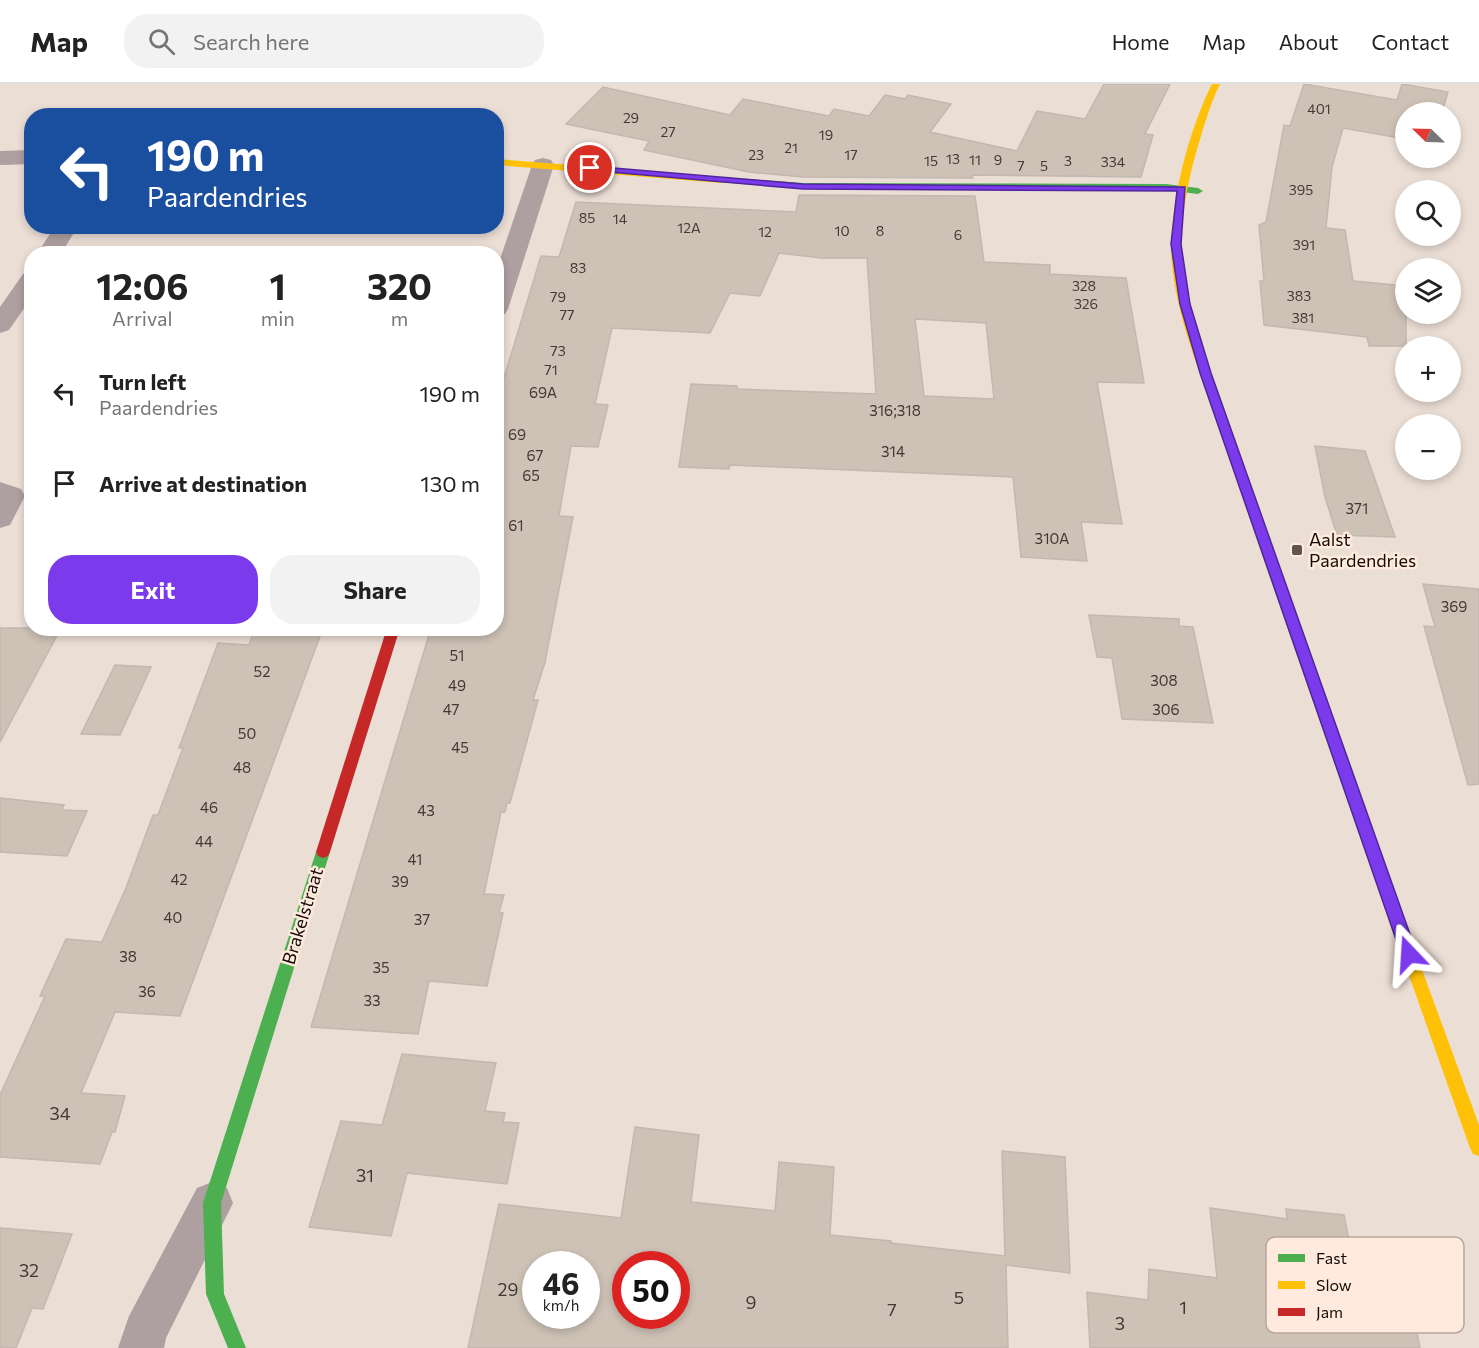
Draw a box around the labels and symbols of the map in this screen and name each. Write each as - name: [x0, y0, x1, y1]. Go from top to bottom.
- house number: 401: [1307, 100, 1331, 117]
- north arrow: [1395, 102, 1461, 168]
- house number: 29: [623, 109, 639, 126]
- house number: 27: [660, 123, 676, 140]
- house number: 19: [819, 126, 833, 143]
- house number: 21: [784, 139, 798, 156]
- pin: [564, 142, 615, 193]
- house number: 23: [748, 146, 764, 163]
- house number: 17: [844, 146, 858, 163]
- house number: 13: [946, 150, 960, 167]
- house number: 11: [969, 151, 981, 168]
- house number: 9: [994, 151, 1002, 168]
- house number: 15: [924, 152, 938, 169]
- house number: 3: [1064, 152, 1072, 169]
- house number: 334: [1101, 153, 1126, 170]
- house number: 7: [1017, 157, 1025, 174]
- house number: 5: [1040, 157, 1048, 174]
- house number: 395: [1289, 181, 1313, 198]
- house number: 85: [579, 209, 595, 226]
- house number: 14: [613, 210, 628, 227]
- house number: 12A: [677, 219, 701, 236]
- house number: 10: [834, 222, 850, 239]
- house number: 8: [876, 222, 884, 239]
- house number: 12: [758, 223, 772, 240]
- house number: 6: [954, 226, 962, 243]
- house number: 391: [1293, 236, 1315, 253]
- house number: 83: [570, 259, 586, 276]
- house number: 328: [1072, 277, 1096, 294]
- house number: 383: [1287, 287, 1311, 304]
- house number: 79: [550, 288, 566, 305]
- house number: 326: [1074, 295, 1098, 312]
- house number: 77: [560, 306, 574, 323]
- house number: 381: [1292, 309, 1314, 326]
- house number: 73: [550, 342, 566, 359]
- house number: 71: [544, 361, 558, 378]
- house number: 69A: [529, 383, 557, 401]
- house number: 316;318: [869, 401, 921, 419]
- house number: 69: [508, 425, 526, 443]
- house number: 314: [881, 442, 905, 460]
- house number: 67: [527, 446, 544, 464]
- house number: 65: [522, 466, 540, 484]
- house number: 371: [1346, 499, 1368, 517]
- house number: 61: [508, 516, 524, 534]
- place label: Aalst Paardendries: [1309, 528, 1416, 571]
- house number: 310A: [1035, 529, 1069, 547]
- marker: Aalst Paardendries: [1290, 543, 1304, 557]
- house number: 369: [1441, 597, 1467, 615]
- house number: 51: [449, 646, 465, 664]
- house number: 52: [254, 662, 270, 680]
- house number: 308: [1150, 671, 1178, 689]
- house number: 49: [448, 676, 466, 694]
- house number: 47: [443, 700, 459, 718]
- house number: 306: [1152, 700, 1180, 718]
- house number: 50: [238, 724, 256, 742]
- house number: 45: [451, 738, 469, 756]
- house number: 48: [233, 758, 251, 776]
- house number: 46: [200, 798, 218, 816]
- house number: 43: [417, 801, 435, 819]
- house number: 44: [195, 832, 213, 850]
- house number: 41: [408, 850, 422, 868]
- street label: Brakelstraat: [277, 865, 327, 967]
- house number: 42: [170, 870, 188, 888]
- house number: 39: [391, 872, 409, 890]
- house number: 40: [164, 908, 182, 926]
- house number: 37: [414, 910, 430, 928]
- position arrow: [1377, 922, 1441, 986]
- house number: 38: [119, 947, 137, 965]
- house number: 35: [372, 958, 390, 976]
- house number: 36: [138, 982, 156, 1000]
- house number: 33: [363, 991, 381, 1009]
- house number: 34: [49, 1102, 71, 1124]
- house number: 31: [356, 1164, 374, 1186]
- legend: [1266, 1237, 1464, 1333]
- text: Fast: [1316, 1248, 1347, 1267]
- speed limit sign: 50: [612, 1251, 690, 1329]
- house number: 32: [19, 1259, 39, 1281]
- text: Slow: [1316, 1275, 1352, 1294]
- house number: 29: [498, 1278, 518, 1300]
- house number: 5: [954, 1286, 964, 1308]
- house number: 9: [746, 1291, 756, 1313]
- house number: 1: [1179, 1296, 1187, 1318]
- house number: 7: [887, 1298, 897, 1320]
- text: Jam: [1316, 1302, 1343, 1321]
- house number: 3: [1115, 1312, 1125, 1334]

